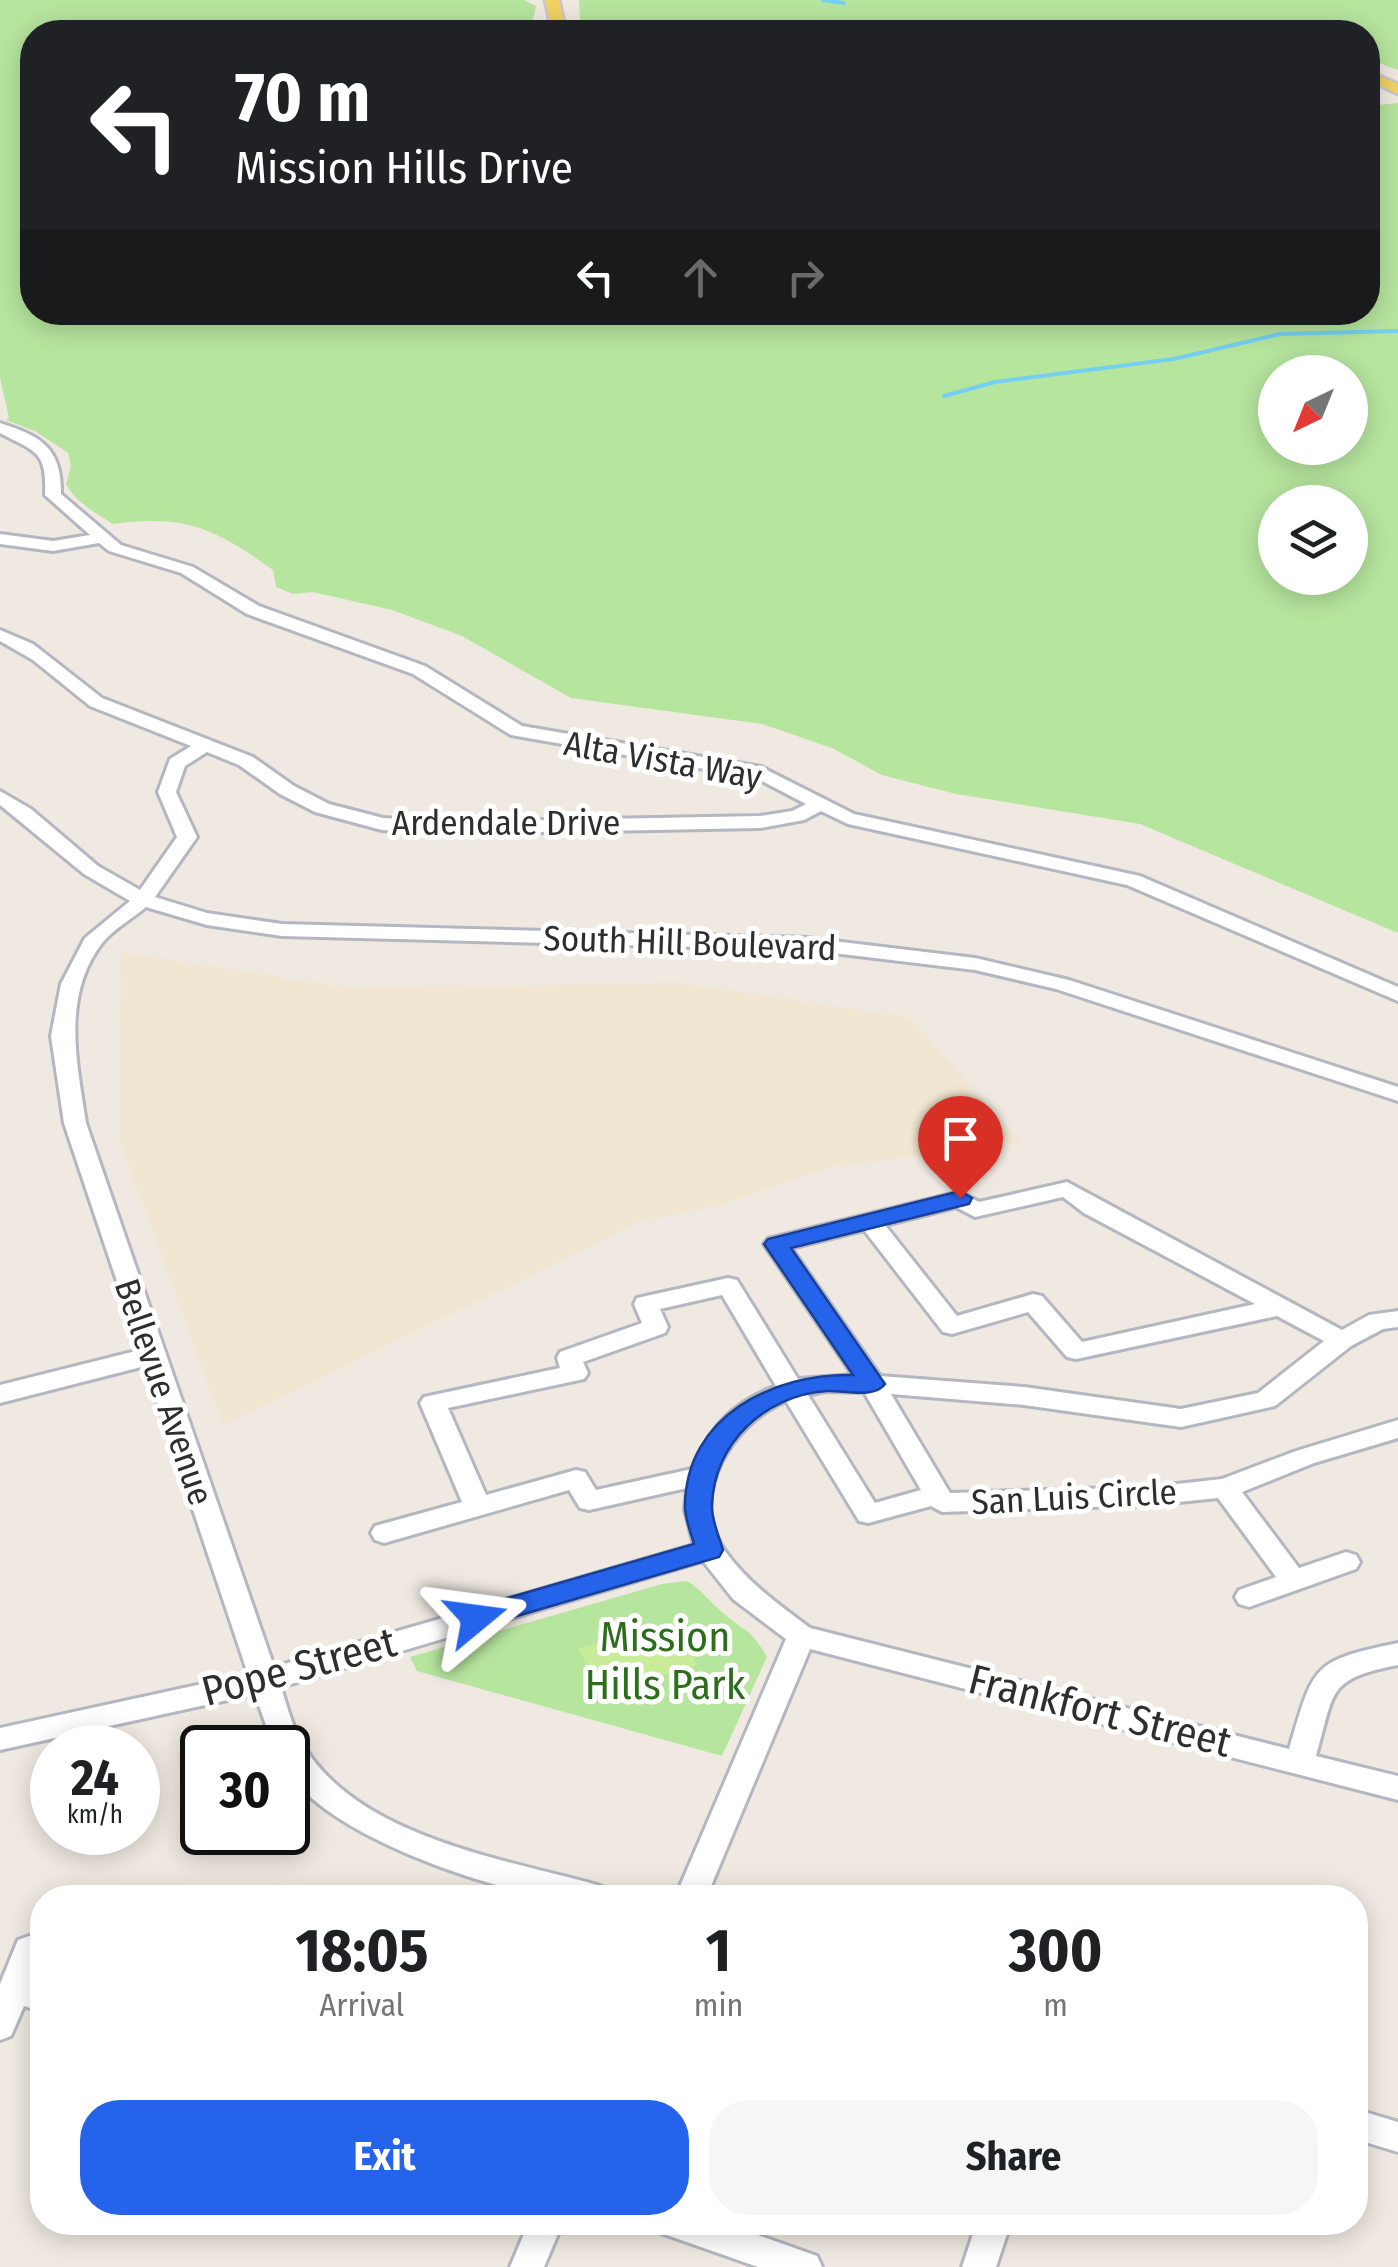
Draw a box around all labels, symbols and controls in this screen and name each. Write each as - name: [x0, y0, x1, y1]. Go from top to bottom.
- text: 70 m: [235, 56, 370, 140]
- icon: left: [70, 60, 200, 190]
- text: Mission Hills Drive: [235, 141, 573, 195]
- icon: left: [568, 250, 623, 305]
- icon: ahead: [673, 250, 728, 305]
- icon: right: [778, 250, 833, 305]
- north arrow: [1258, 355, 1368, 465]
- map controls: [1258, 355, 1368, 595]
- button: layers: [1258, 485, 1368, 595]
- street label: Alta Vista Way: [561, 722, 765, 798]
- street label: Ardendale Drive: [392, 802, 620, 844]
- street label: South Hill Boulevard: [543, 917, 837, 969]
- pin: [918, 1096, 1003, 1199]
- icon: arrive: [933, 1111, 988, 1166]
- street label: Bellevue Avenue: [106, 1273, 222, 1511]
- street label: San Luis Circle: [970, 1471, 1178, 1523]
- position arrow: [424, 1566, 528, 1670]
- park label: Mission Hills Park: [585, 1612, 746, 1710]
- street label: Pope Street: [196, 1617, 402, 1717]
- street label: Frankfort Street: [964, 1654, 1237, 1768]
- speed limit sign: 30: [180, 1725, 310, 1855]
- text: 24: [71, 1748, 119, 1808]
- text: km/h: [67, 1800, 123, 1830]
- text: 18:05: [295, 1915, 428, 1987]
- text: 1: [706, 1915, 731, 1987]
- text: 300: [1009, 1915, 1103, 1987]
- text: Arrival: [319, 1986, 404, 2024]
- text: min: [694, 1986, 743, 2024]
- text: m: [1043, 1986, 1068, 2024]
- button: Exit: [80, 2100, 689, 2215]
- button: Share: [709, 2100, 1318, 2215]

